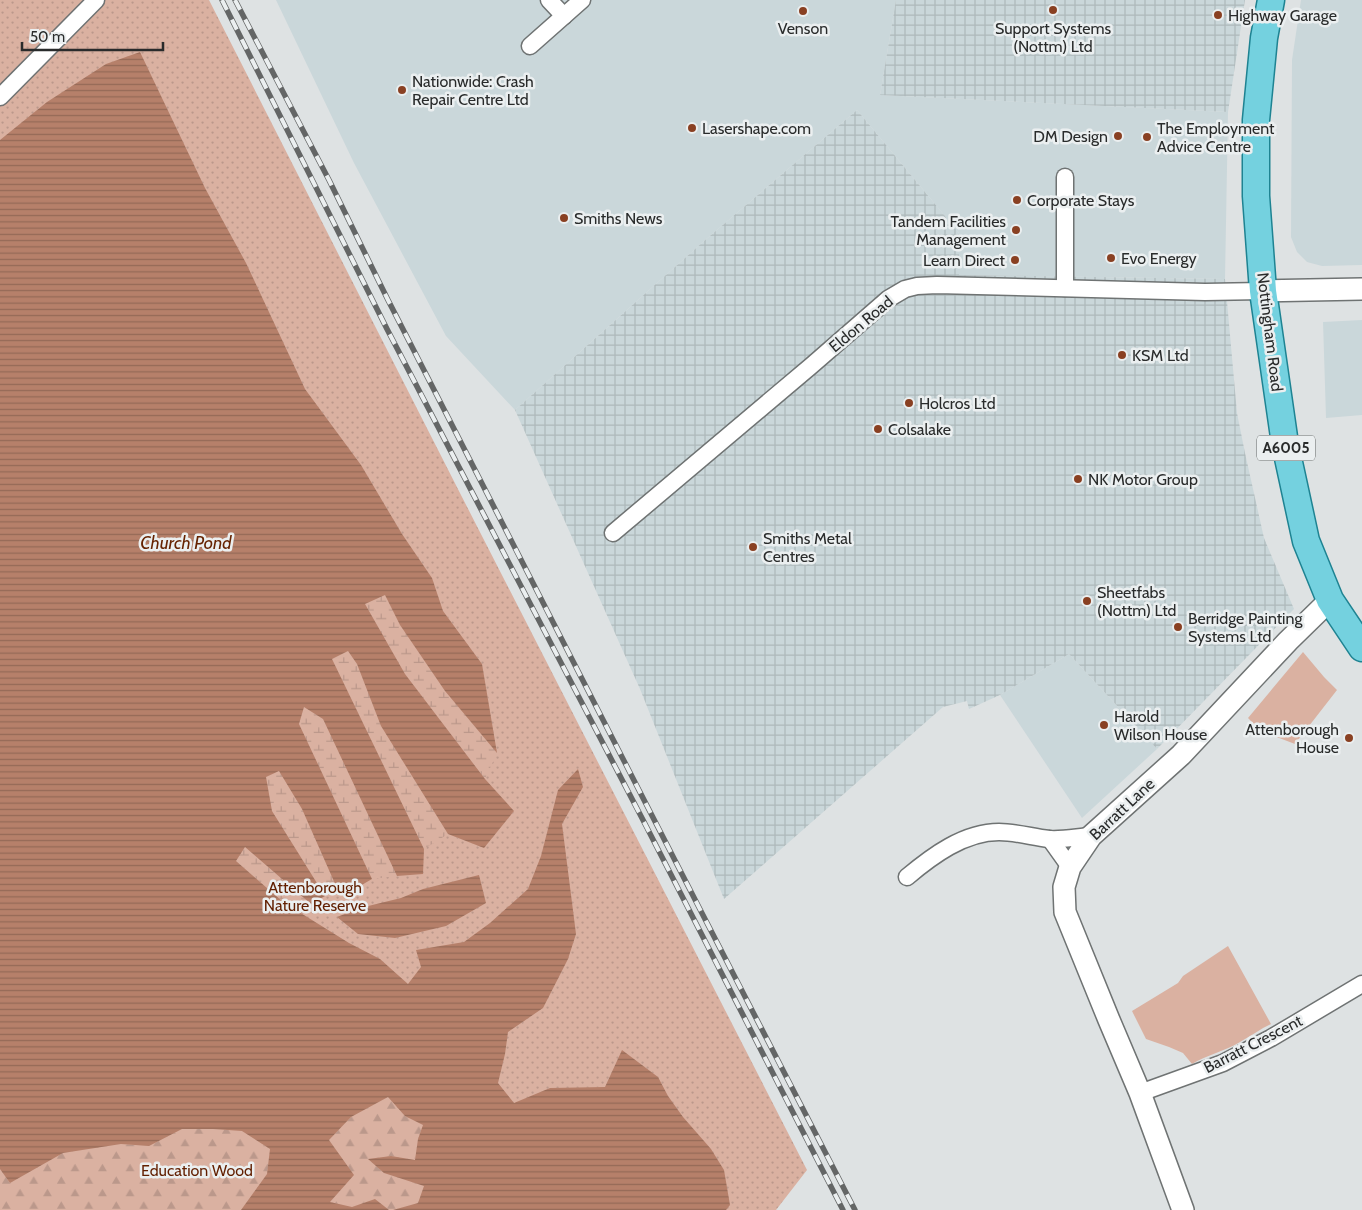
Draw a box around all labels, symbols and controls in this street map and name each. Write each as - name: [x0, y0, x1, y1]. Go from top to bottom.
- marker: Support Systems (Nottm) Ltd: [1047, 4, 1059, 16]
- marker: Venson: [797, 5, 809, 17]
- place label: Highway Garage: [1228, 6, 1337, 25]
- marker: Highway Garage: [1212, 9, 1224, 21]
- place label: Venson: [778, 19, 828, 38]
- place label: Support Systems (Nottm) Ltd: [995, 19, 1111, 56]
- scale bar: [22, 20, 164, 52]
- text: 50 m: [30, 28, 65, 46]
- place label: Nationwide: Crash Repair Centre Ltd: [412, 72, 534, 109]
- marker: Nationwide: Crash Repair Centre Ltd: [396, 84, 408, 96]
- place label: Lasershape.com: [702, 119, 811, 138]
- place label: The Employment Advice Centre: [1157, 119, 1275, 156]
- marker: Lasershape.com: [686, 122, 698, 134]
- place label: DM Design: [1033, 127, 1108, 146]
- marker: DM Design: [1112, 130, 1124, 142]
- marker: The Employment Advice Centre: [1141, 131, 1153, 143]
- place label: Corporate Stays: [1027, 191, 1135, 210]
- marker: Corporate Stays: [1011, 194, 1023, 206]
- place label: Smiths News: [574, 209, 663, 228]
- marker: Smiths News: [558, 212, 570, 224]
- place label: Tandem Facilities Management: [891, 212, 1007, 249]
- marker: Tandem Facilities Management: [1010, 224, 1022, 236]
- place label: Evo Energy: [1121, 249, 1197, 268]
- place label: Learn Direct: [923, 251, 1006, 270]
- marker: Evo Energy: [1105, 252, 1117, 264]
- marker: Learn Direct: [1009, 254, 1021, 266]
- street label: Nottingham Road: [1253, 272, 1287, 392]
- street label: Eldon Road: [825, 292, 897, 356]
- place label: KSM Ltd: [1132, 346, 1189, 365]
- marker: KSM Ltd: [1116, 349, 1128, 361]
- place label: Holcros Ltd: [919, 394, 996, 413]
- marker: Holcros Ltd: [903, 397, 915, 409]
- place label: Colsalake: [888, 420, 951, 439]
- marker: Colsalake: [872, 423, 884, 435]
- road number: A6005: [1257, 436, 1315, 460]
- place label: NK Motor Group: [1088, 470, 1198, 489]
- marker: NK Motor Group: [1072, 473, 1084, 485]
- place label: Smiths Metal Centres: [763, 529, 852, 566]
- water label: Church Pond: [140, 532, 232, 554]
- marker: Smiths Metal Centres: [747, 541, 759, 553]
- place label: Sheetfabs (Nottm) Ltd: [1097, 583, 1176, 620]
- marker: Sheetfabs (Nottm) Ltd: [1081, 595, 1093, 607]
- place label: Berridge Painting Systems Ltd: [1188, 609, 1303, 646]
- marker: Berridge Painting Systems Ltd: [1172, 621, 1184, 633]
- place label: Harold Wilson House: [1114, 707, 1207, 744]
- marker: Harold Wilson House: [1098, 719, 1110, 731]
- place label: Attenborough House: [1245, 720, 1339, 757]
- marker: Attenborough House: [1343, 732, 1355, 744]
- street label: Barratt Lane: [1086, 774, 1158, 844]
- park label: Attenborough Nature Reserve: [264, 878, 366, 915]
- street label: Barratt Crescent: [1201, 1011, 1306, 1077]
- park label: Education Wood: [141, 1161, 253, 1180]

